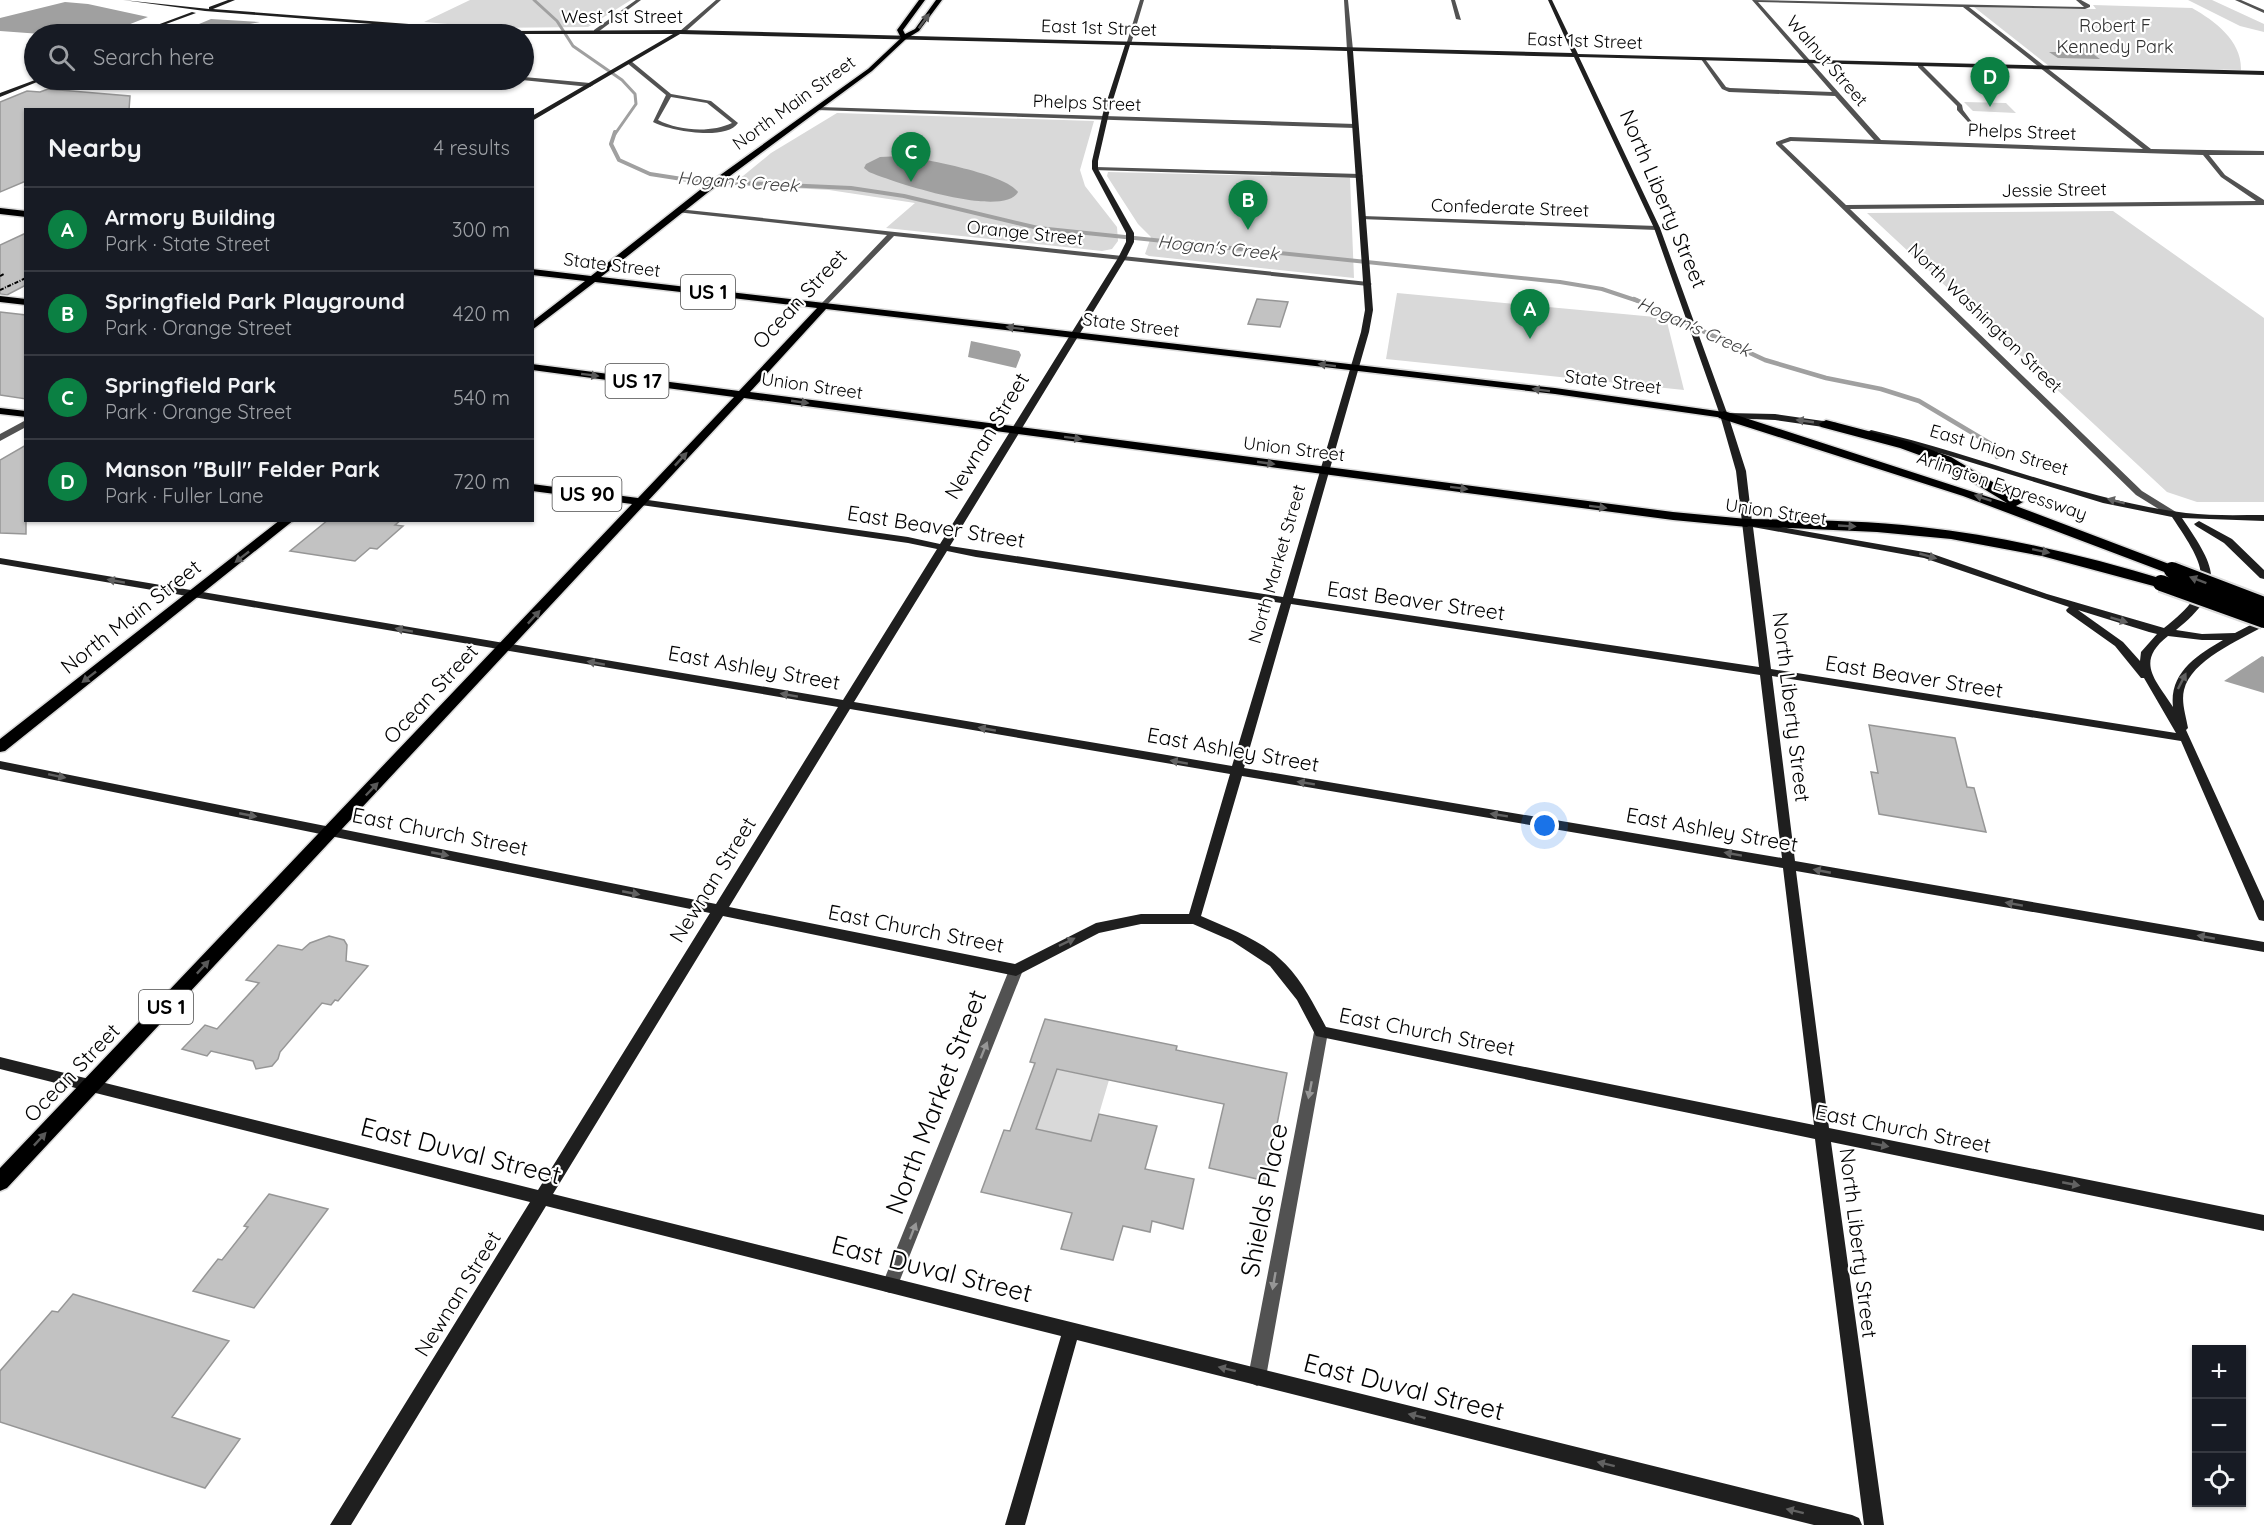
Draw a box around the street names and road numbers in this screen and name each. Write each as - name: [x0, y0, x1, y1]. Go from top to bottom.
- street label: West 1st Street: [561, 5, 683, 28]
- street label: Walnut Street: [1782, 10, 1873, 111]
- street label: East 1st Street: [1041, 14, 1157, 41]
- street label: East 1st Street: [1527, 27, 1643, 54]
- street label: North Main Street: [728, 50, 860, 155]
- street label: Phelps Street: [1032, 89, 1142, 116]
- street label: North Liberty Street: [1615, 105, 1713, 292]
- street label: Phelps Street: [1967, 118, 2077, 145]
- street label: Jessie Street: [2001, 177, 2107, 202]
- street label: Confederate Street: [1431, 193, 1589, 222]
- street label: Orange Street: [966, 215, 1084, 250]
- street label: North Washington Street: [1903, 238, 2067, 397]
- street label: Ocean Street: [746, 243, 852, 354]
- street label: State Street: [562, 247, 662, 282]
- road number: US 1: [681, 275, 735, 309]
- street label: State Street: [1081, 307, 1181, 342]
- road number: US 17: [606, 364, 668, 398]
- street label: State Street: [1563, 364, 1663, 399]
- street label: Union Street: [760, 367, 864, 404]
- street label: Newnan Street: [938, 367, 1034, 504]
- street label: East Union Street: [1927, 419, 2071, 480]
- street label: Union Street: [1242, 431, 1346, 466]
- street label: Arlington Expressway: [1914, 446, 2090, 525]
- road number: US 90: [552, 477, 622, 511]
- street label: North Market Street: [1243, 482, 1310, 646]
- street label: Union Street: [1724, 493, 1828, 530]
- street label: East Beaver Street: [845, 499, 1027, 553]
- street label: North Main Street: [55, 553, 206, 679]
- street label: East Beaver Street: [1325, 575, 1507, 625]
- street label: North Liberty Street: [1767, 610, 1817, 803]
- street label: Ocean Street: [377, 638, 483, 749]
- street label: East Ashley Street: [666, 639, 842, 695]
- street label: East Beaver Street: [1823, 649, 2005, 703]
- street label: East Ashley Street: [1145, 721, 1321, 777]
- street label: East Church Street: [350, 801, 530, 861]
- street label: East Ashley Street: [1624, 801, 1800, 857]
- street label: Newnan Street: [663, 812, 761, 947]
- street label: East Church Street: [826, 898, 1006, 958]
- street label: North Market Street: [878, 985, 994, 1219]
- road number: US 1: [139, 990, 193, 1024]
- street label: East Church Street: [1337, 1001, 1517, 1061]
- street label: Ocean Street: [18, 1018, 125, 1127]
- street label: East Church Street: [1813, 1098, 1993, 1158]
- street label: East Duval Street: [357, 1110, 565, 1191]
- street label: Shields Place: [1232, 1120, 1295, 1280]
- street label: North Liberty Street: [1834, 1146, 1884, 1339]
- street label: Newnan Street: [408, 1226, 506, 1361]
- street label: East Duval Street: [828, 1228, 1036, 1309]
- street label: East Duval Street: [1300, 1346, 1508, 1427]

